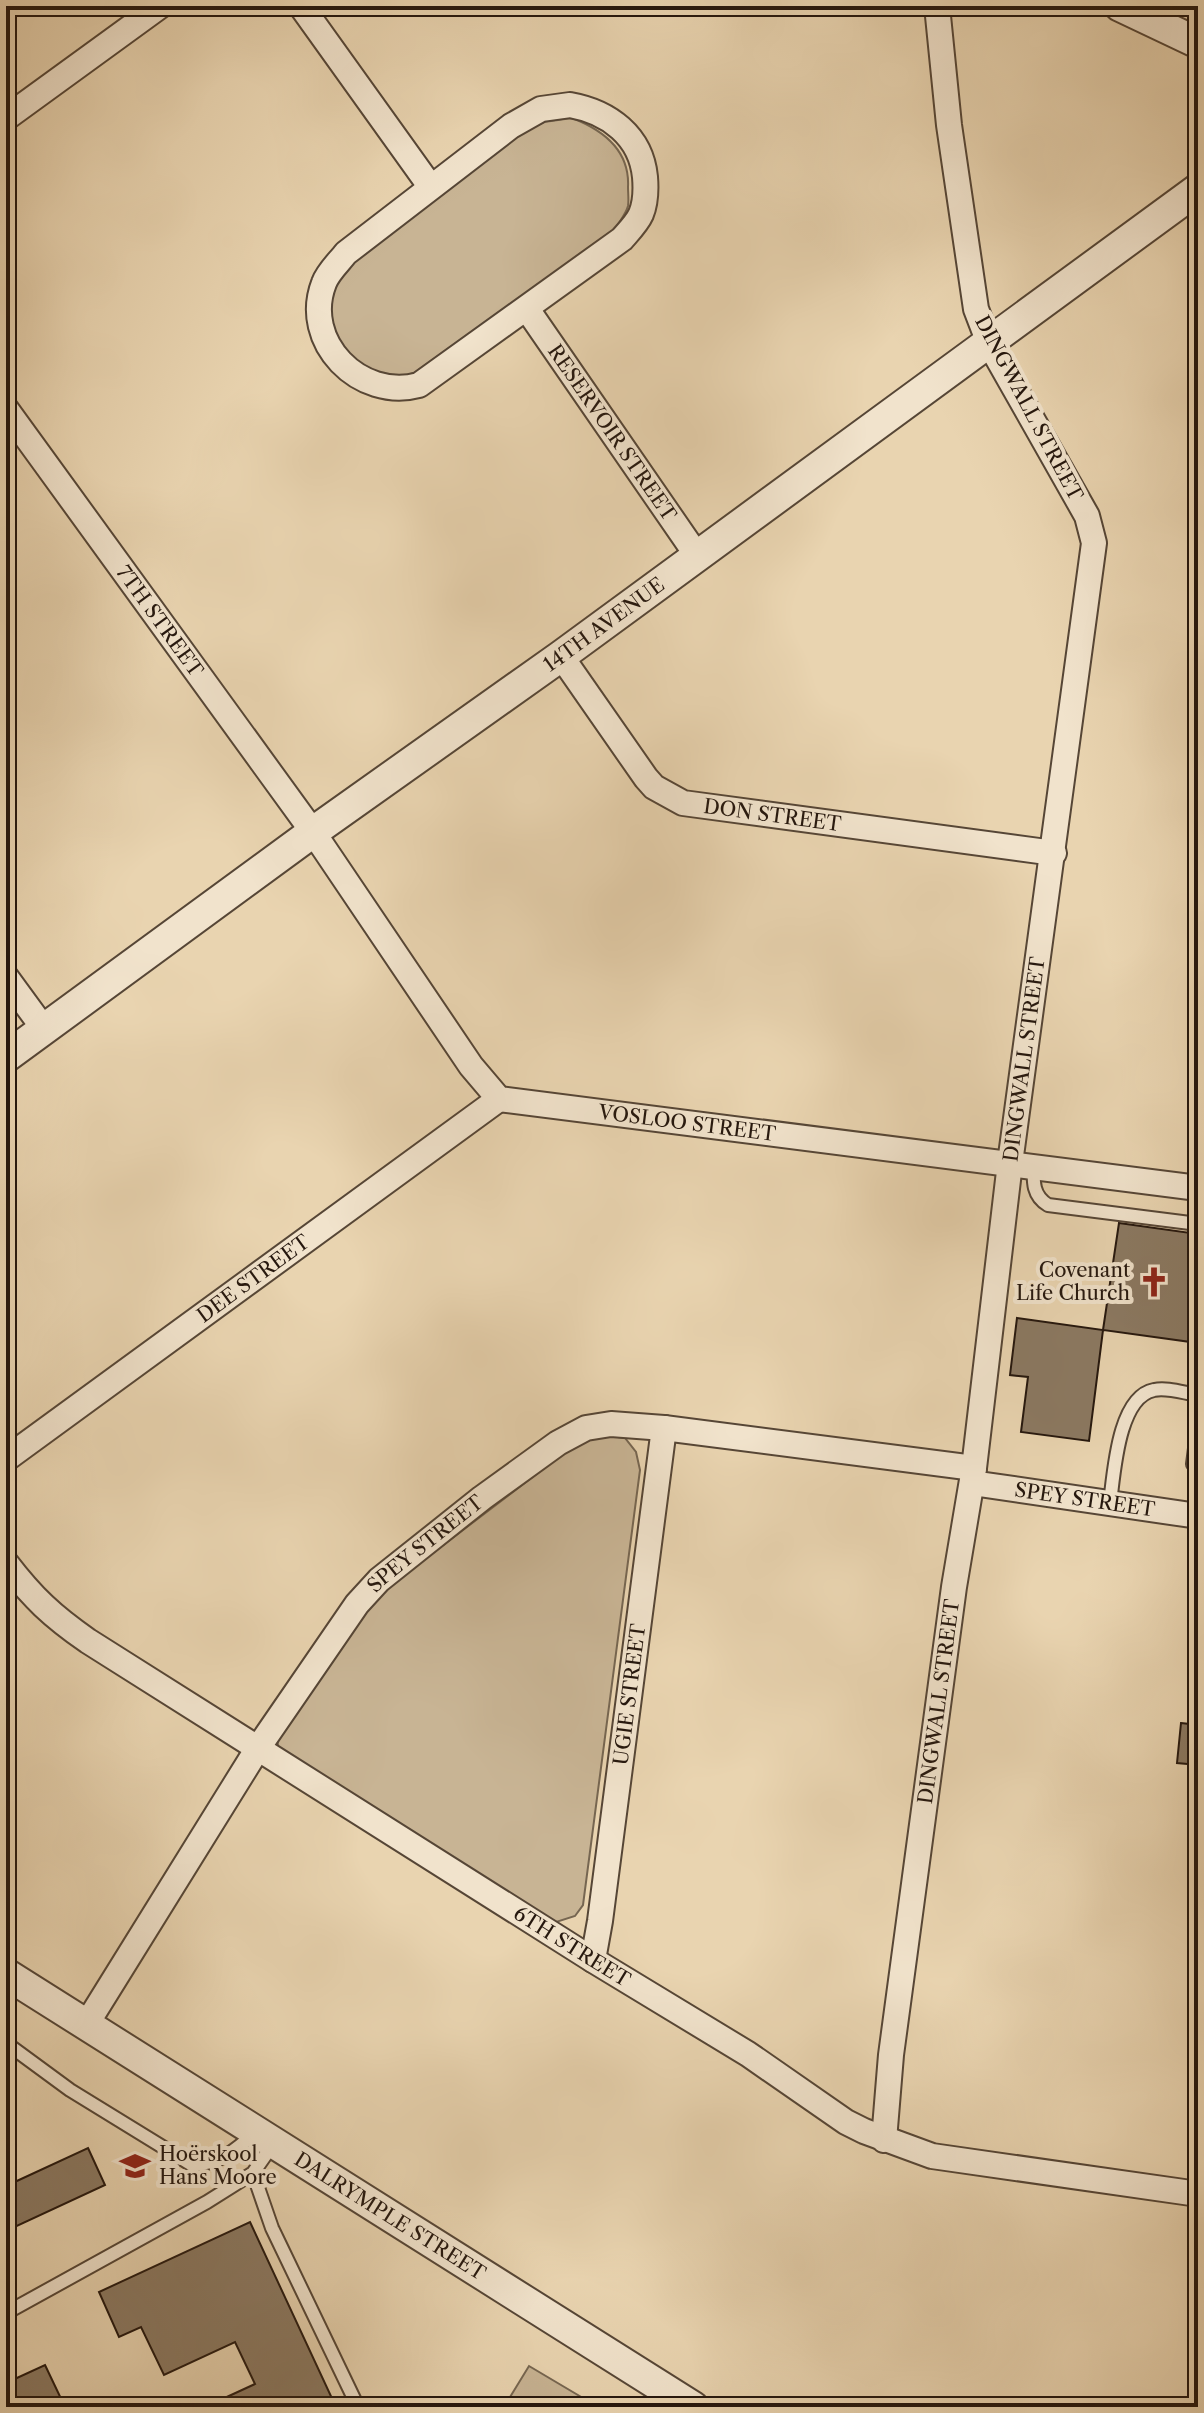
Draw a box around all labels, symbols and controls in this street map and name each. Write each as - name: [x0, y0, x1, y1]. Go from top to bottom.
- street label: DINGWALL STREET: [970, 311, 1088, 505]
- street label: RESERVOIR STREET: [543, 340, 681, 525]
- street label: 7TH STREET: [112, 561, 208, 681]
- street label: 14TH AVENUE: [539, 572, 669, 677]
- street label: DON STREET: [702, 794, 843, 836]
- street label: DINGWALL STREET: [998, 955, 1050, 1163]
- street label: VOSLOO STREET: [596, 1100, 777, 1146]
- street label: DEE STREET: [192, 1230, 314, 1327]
- place label: Covenant Life Church: [1016, 1258, 1130, 1305]
- church icon: Covenant Life Church: [1137, 1265, 1171, 1299]
- street label: SPEY STREET: [1013, 1477, 1157, 1522]
- street label: SPEY STREET: [362, 1490, 488, 1597]
- street label: DINGWALL STREET: [913, 1598, 964, 1805]
- street label: UGIE STREET: [608, 1622, 650, 1767]
- street label: 6TH STREET: [509, 1901, 635, 1992]
- place label: Hoërskool Hans Moore: [159, 2142, 277, 2189]
- street label: DALRYMPLE STREET: [290, 2147, 490, 2285]
- school or university icon: Hoërskool Hans Moore: [118, 2149, 152, 2183]

